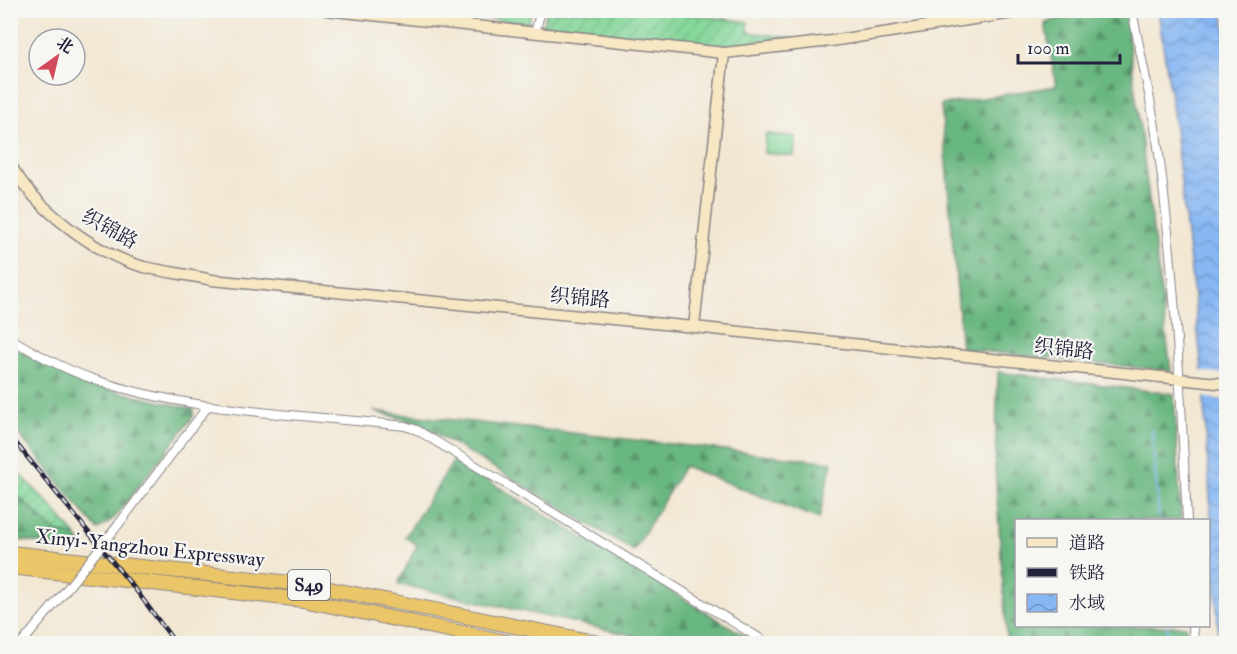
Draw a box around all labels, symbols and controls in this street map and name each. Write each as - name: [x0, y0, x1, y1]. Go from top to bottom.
- north arrow: [27, 27, 87, 87]
- scale bar: [1018, 27, 1120, 65]
- text: 北: [53, 33, 77, 58]
- text: 100 m: [1027, 37, 1070, 60]
- street label: 织锦路: [78, 204, 142, 254]
- street label: 织锦路: [549, 283, 611, 313]
- street label: 织锦路: [1033, 333, 1095, 365]
- legend: [1015, 519, 1210, 627]
- street label: Xinyi-Yangzhou Expressway: [34, 524, 267, 574]
- text: 道路: [1069, 532, 1105, 555]
- text: 铁路: [1069, 562, 1105, 585]
- road number: S49: [288, 570, 330, 600]
- text: 水域: [1069, 592, 1105, 615]

